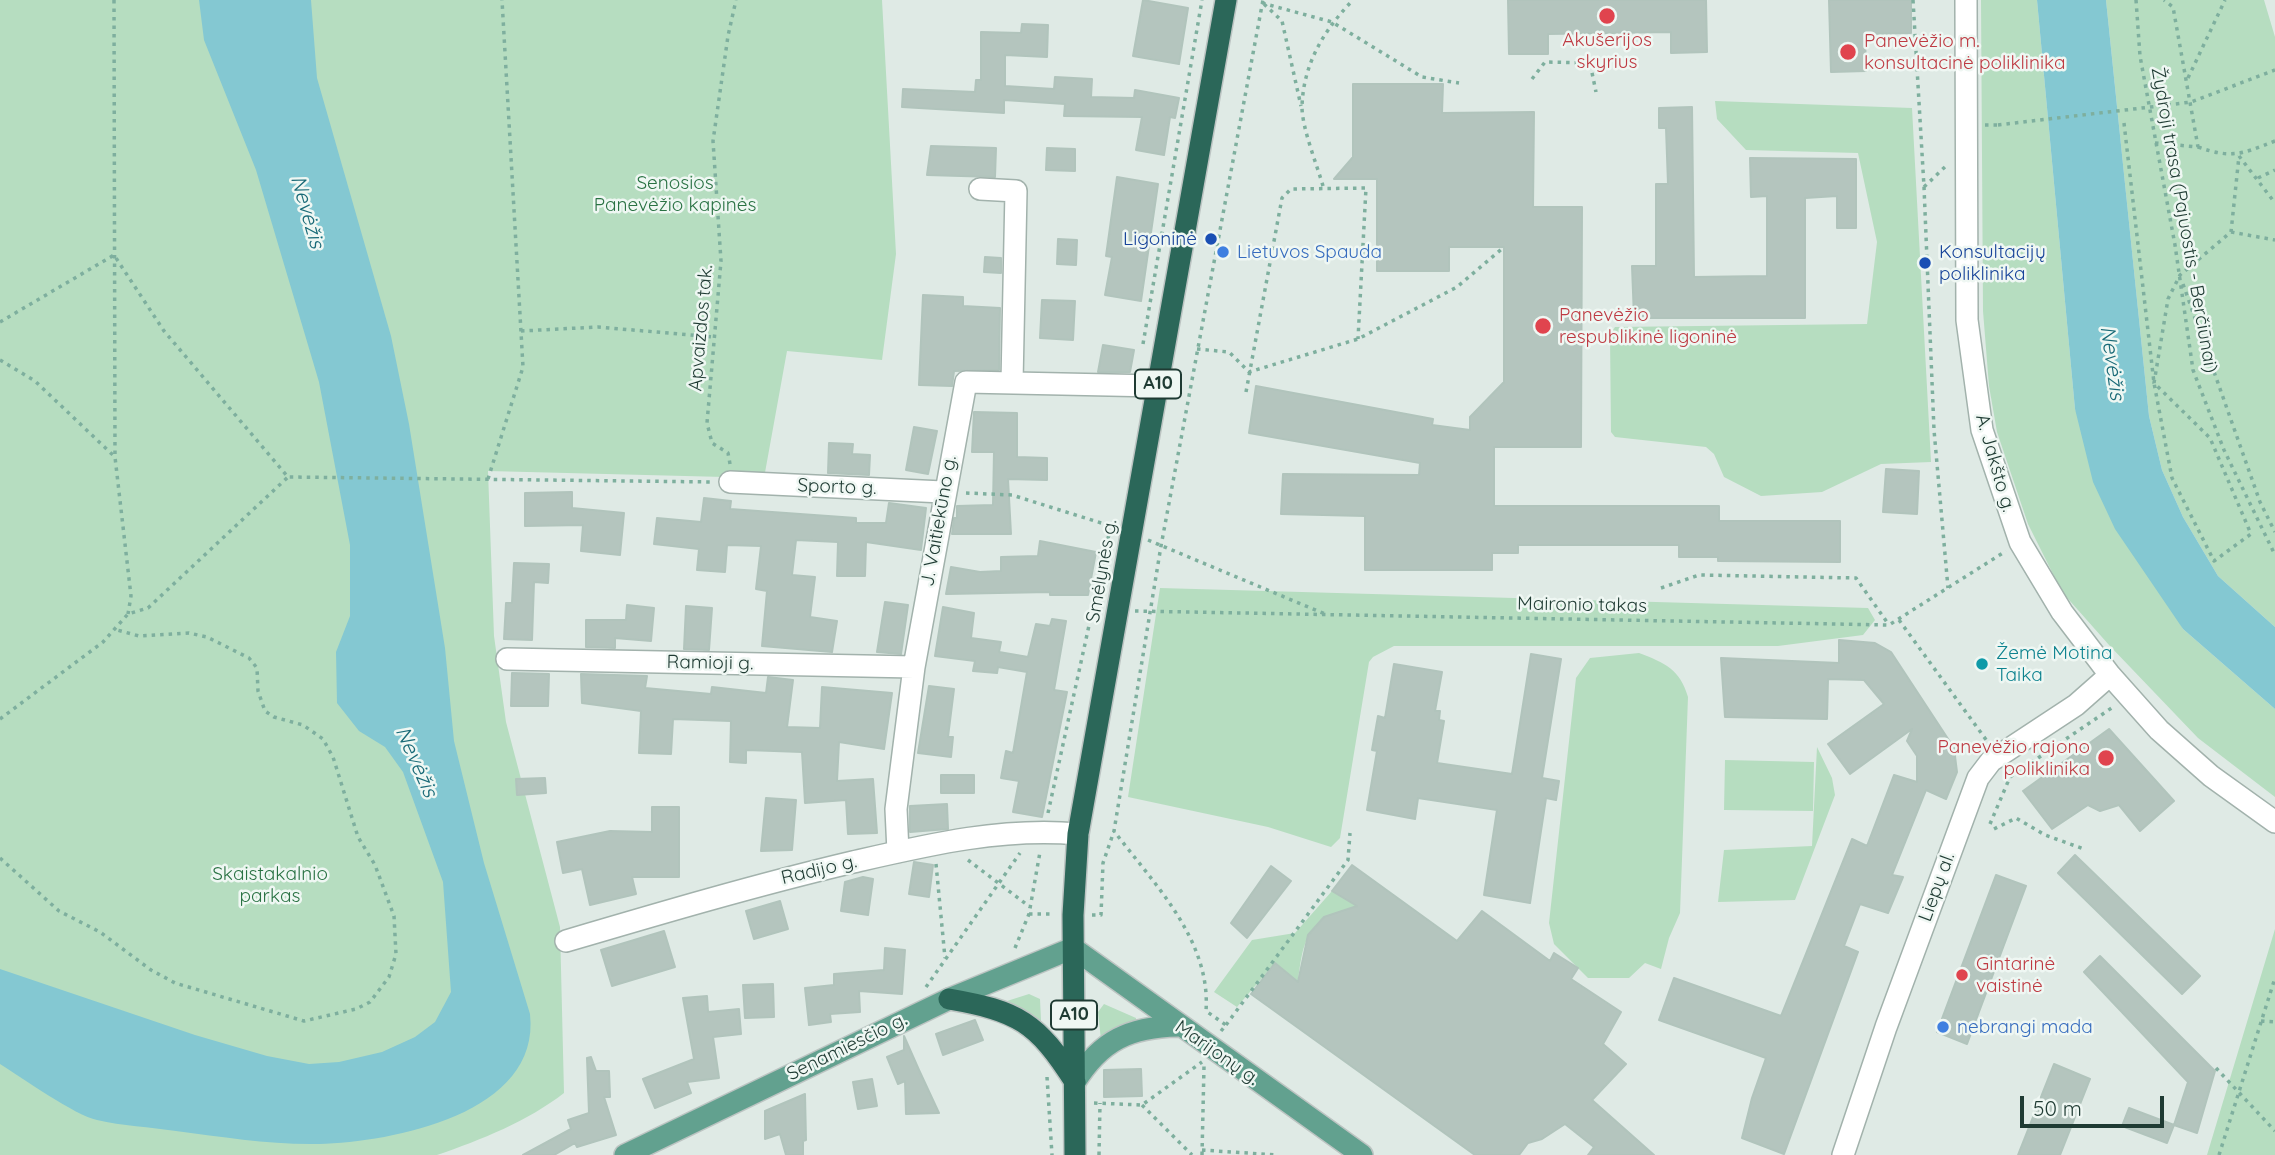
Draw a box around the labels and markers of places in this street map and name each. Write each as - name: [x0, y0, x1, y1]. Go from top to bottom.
- marker: Akušerijos skyrius: [1597, 6, 1617, 26]
- place label: Akušerijos skyrius: [1562, 29, 1652, 73]
- place label: Panevėžio m. konsultacinė poliklinika: [1864, 30, 2066, 74]
- marker: Panevėžio m. konsultacinė poliklinika: [1838, 42, 1858, 62]
- place label: Ligoninė: [1123, 228, 1197, 250]
- marker: Ligoninė: [1203, 231, 1219, 247]
- place label: Lietuvos Spauda: [1237, 241, 1382, 263]
- place label: Konsultacijų poliklinika: [1939, 241, 2046, 285]
- marker: Lietuvos Spauda: [1215, 244, 1231, 260]
- marker: Konsultacijų poliklinika: [1917, 255, 1933, 271]
- place label: Panevėžio respublikinė ligoninė: [1559, 304, 1737, 348]
- marker: Panevėžio respublikinė ligoninė: [1533, 316, 1553, 336]
- place label: Žemė Motina Taika: [1996, 642, 2112, 686]
- marker: Žemė Motina Taika: [1974, 656, 1990, 672]
- place label: Panevėžio rajono poliklinika: [1937, 736, 2090, 780]
- marker: Panevėžio rajono poliklinika: [2096, 748, 2116, 768]
- place label: Gintarinė vaistinė: [1976, 953, 2055, 997]
- marker: Gintarinė vaistinė: [1954, 967, 1970, 983]
- place label: nebrangi mada: [1957, 1016, 2093, 1038]
- marker: nebrangi mada: [1935, 1019, 1951, 1035]

